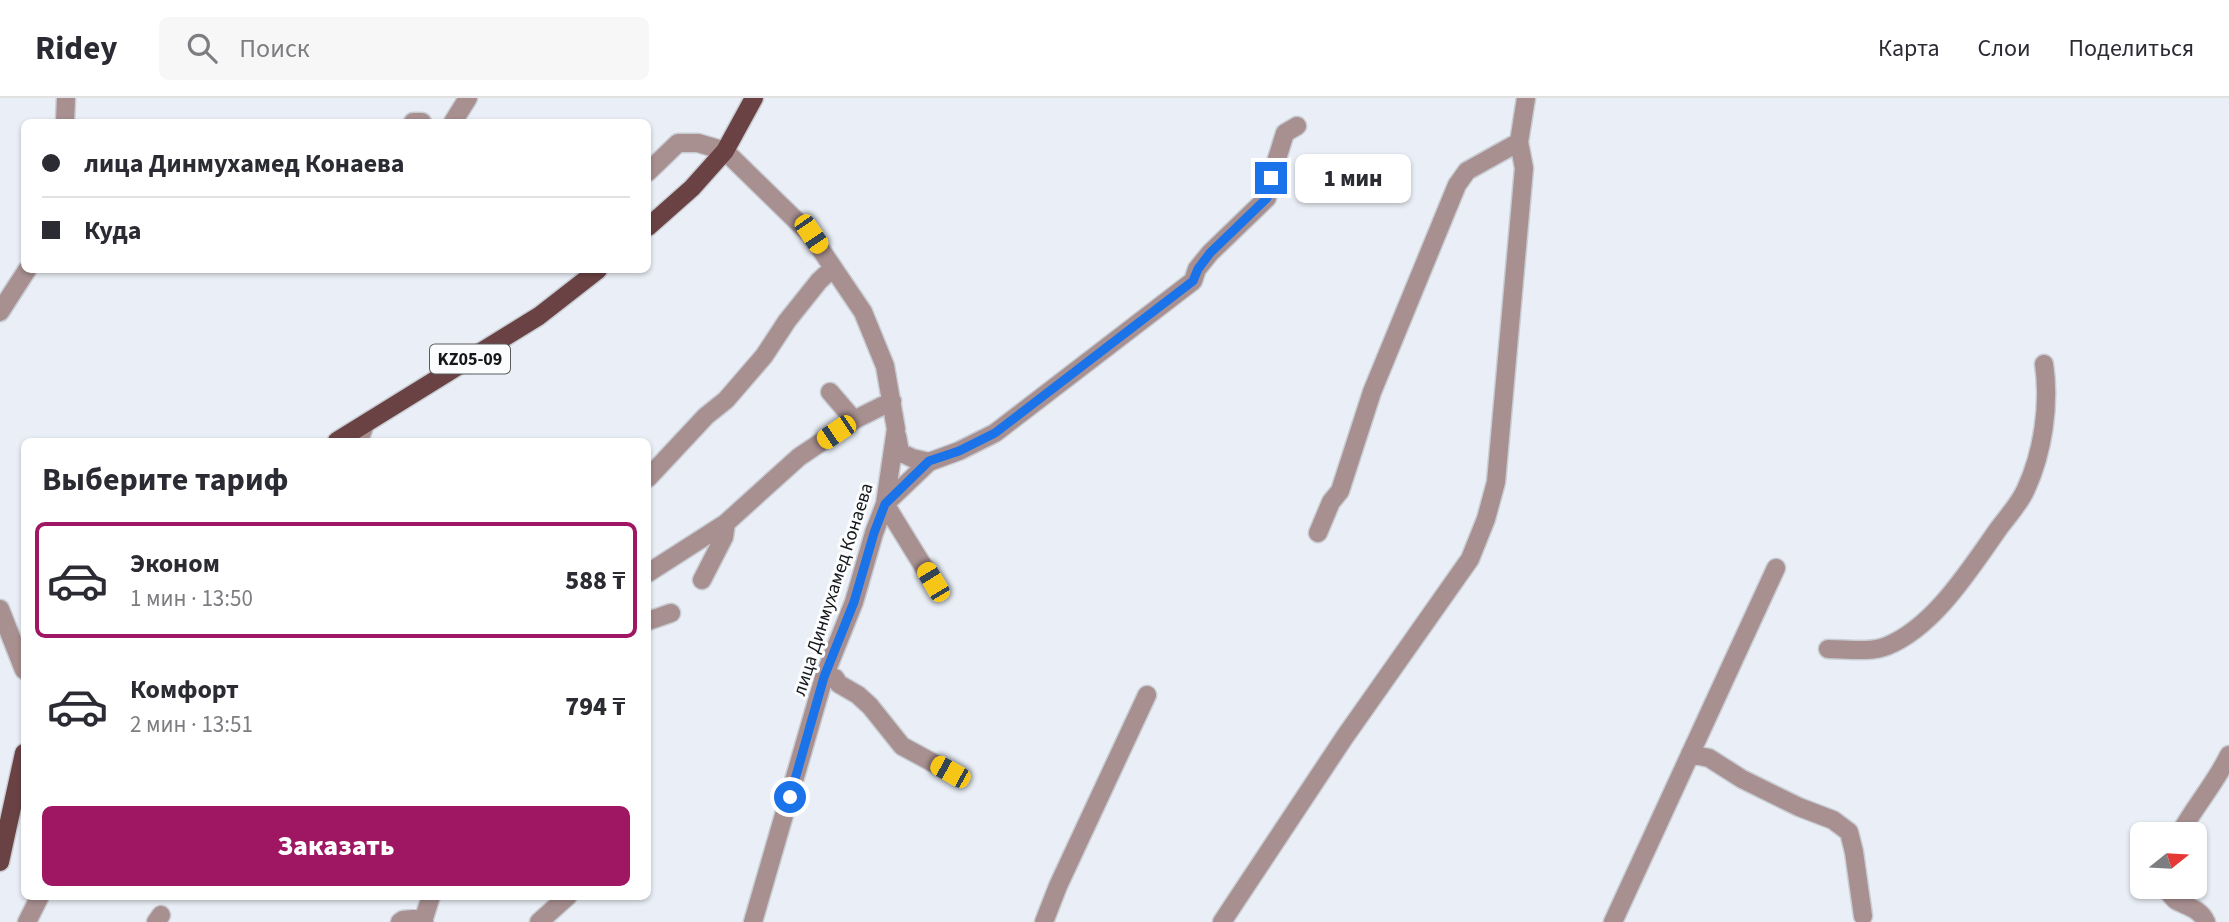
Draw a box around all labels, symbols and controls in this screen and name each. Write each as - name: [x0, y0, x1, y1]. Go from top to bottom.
- search box: [159, 17, 649, 80]
- text: Ridey: [35, 25, 117, 72]
- icon: search: [183, 29, 221, 67]
- text: Поиск: [239, 30, 310, 67]
- text: Карта: [1878, 31, 1940, 66]
- text: Слои: [1978, 31, 2031, 66]
- text: Поделиться: [2069, 31, 2194, 66]
- text: лица Динмухамед Конаева: [84, 145, 405, 182]
- callout: 1 мин: [1296, 154, 1411, 202]
- route end: [1255, 162, 1287, 194]
- text: 1 мин: [1323, 162, 1383, 195]
- car: [791, 211, 832, 257]
- text: Куда: [84, 212, 142, 249]
- road number: KZ05-09: [430, 344, 510, 374]
- car: [813, 412, 860, 452]
- text: Выберите тариф: [42, 457, 289, 503]
- street label: лица Динмухамед Конаева: [786, 479, 881, 699]
- text: Эконом: [130, 545, 220, 582]
- icon: car: [46, 549, 109, 612]
- car: [914, 559, 953, 605]
- text: 588 ₸: [565, 562, 626, 599]
- text: 1 мин · 13:50: [130, 582, 253, 615]
- text: Комфорт: [130, 671, 239, 708]
- icon: car: [46, 675, 109, 738]
- text: 794 ₸: [565, 688, 626, 725]
- text: 2 мин · 13:51: [130, 708, 253, 741]
- car: [927, 753, 974, 791]
- route start: [774, 781, 806, 813]
- button: Заказать: [42, 806, 630, 886]
- north arrow: [2130, 822, 2207, 900]
- map controls: [2130, 822, 2207, 899]

